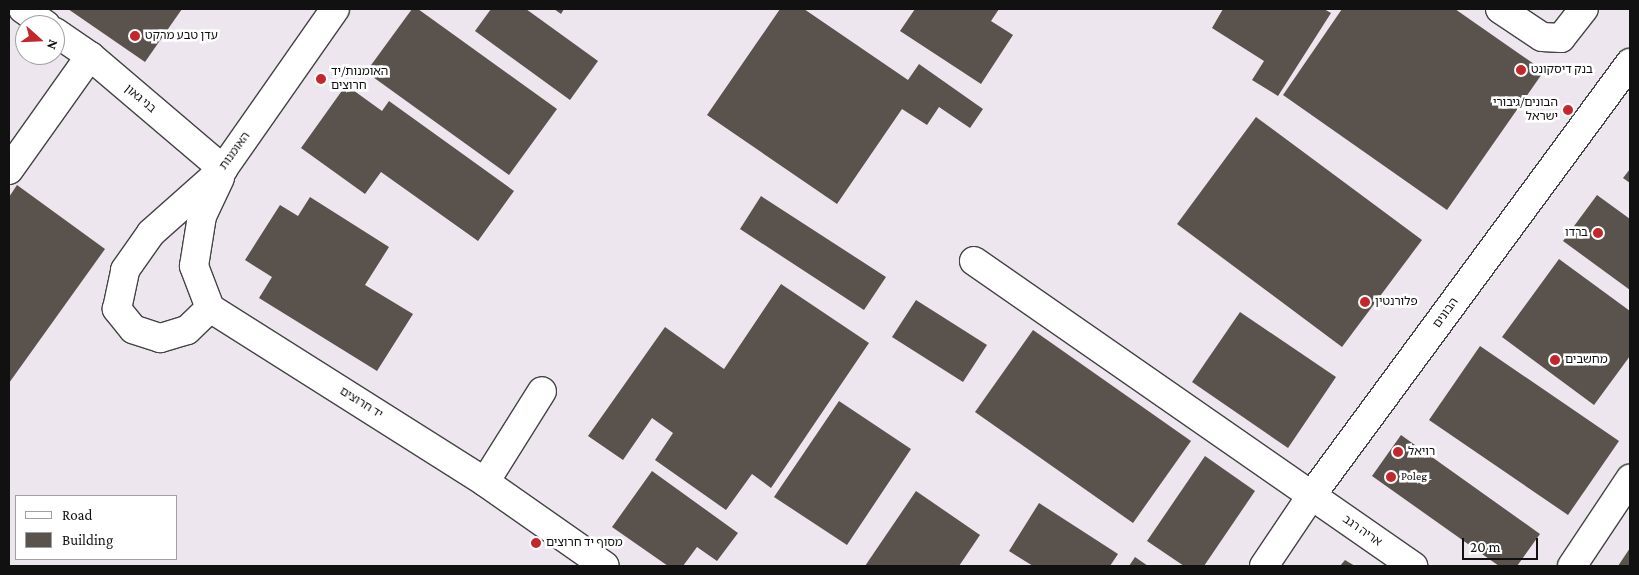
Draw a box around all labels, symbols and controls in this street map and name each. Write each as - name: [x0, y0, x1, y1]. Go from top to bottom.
- north arrow: [15, 15, 65, 65]
- place label: עדן טבע מרקט: [145, 29, 218, 43]
- marker: עדן טבע מרקט: [129, 30, 141, 42]
- text: N: [44, 38, 62, 52]
- place label: בנק דיסקונט: [1531, 63, 1593, 77]
- marker: בנק דיסקונט: [1515, 64, 1527, 76]
- place label: האומנות/יד חרוצים: [331, 65, 388, 93]
- marker: האומנות/יד חרוצים: [315, 73, 327, 85]
- street label: בני גאון: [121, 82, 159, 116]
- place label: הבונים/גיבורי ישראל: [1493, 96, 1558, 124]
- marker: הבונים/גיבורי ישראל: [1562, 104, 1574, 116]
- street label: האומנות: [217, 129, 253, 173]
- place label: ברדו: [1565, 226, 1588, 240]
- marker: ברדו: [1592, 227, 1604, 239]
- place label: פלורנטין: [1375, 295, 1418, 309]
- street label: הבונים: [1430, 295, 1462, 331]
- marker: פלורנטין: [1359, 296, 1371, 308]
- place label: מחשבים: [1565, 353, 1608, 367]
- marker: מחשבים: [1549, 354, 1561, 366]
- street label: יד חרוצים: [337, 384, 385, 422]
- place label: רויאל: [1408, 445, 1435, 459]
- marker: רויאל: [1392, 446, 1404, 458]
- place label: Poleg: [1401, 470, 1427, 484]
- marker: Poleg: [1385, 471, 1397, 483]
- legend: [15, 495, 178, 560]
- text: Road: [62, 507, 92, 523]
- street label: אריה רגב: [1340, 512, 1384, 550]
- scale bar: [1464, 528, 1540, 560]
- text: Building: [62, 532, 113, 548]
- place label: מסוף יד חרוצים: [546, 536, 623, 550]
- marker: מסוף יד חרוצים: [530, 537, 542, 549]
- text: 20 m: [1470, 539, 1501, 555]

